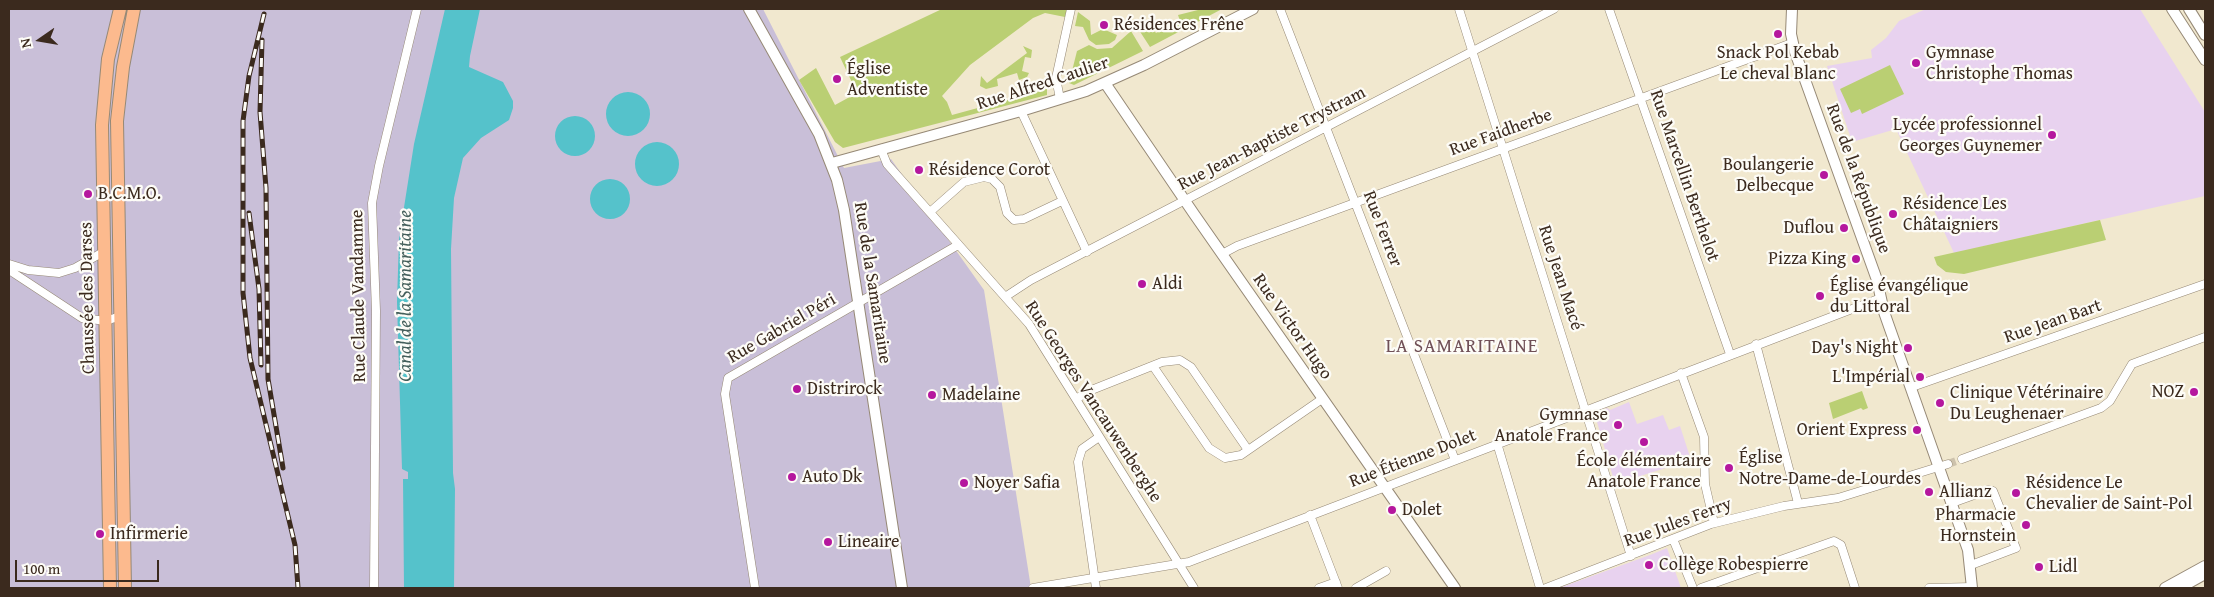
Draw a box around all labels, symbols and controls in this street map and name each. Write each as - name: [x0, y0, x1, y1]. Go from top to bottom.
- place label: Résidences Frêne: [1114, 14, 1244, 36]
- north arrow: [15, 15, 65, 65]
- marker: Résidences Frêne: [1098, 19, 1110, 31]
- marker: Snack Pol Kebab Le cheval Blanc: [1772, 28, 1784, 40]
- text: N: [15, 37, 36, 50]
- place label: Snack Pol Kebab Le cheval Blanc: [1717, 42, 1839, 84]
- place label: Gymnase Christophe Thomas: [1926, 42, 2073, 84]
- street label: Rue Alfred Caulier: [974, 52, 1112, 116]
- marker: Gymnase Christophe Thomas: [1910, 57, 1922, 69]
- place label: Église Adventiste: [847, 58, 928, 100]
- marker: Église Adventiste: [831, 73, 843, 85]
- street label: Rue Jean-Baptiste Trystram: [1175, 82, 1369, 196]
- street label: Rue Marcellin Berthelot: [1644, 87, 1724, 265]
- street label: Rue de la République: [1821, 101, 1895, 257]
- street label: Rue Faidherbe: [1447, 104, 1555, 162]
- place label: Lycée professionnel Georges Guynemer: [1893, 114, 2042, 156]
- marker: Lycée professionnel Georges Guynemer: [2046, 129, 2058, 141]
- place label: Boulangerie Delbecque: [1723, 154, 1814, 196]
- place label: Résidence Corot: [929, 159, 1050, 181]
- marker: Résidence Corot: [913, 164, 925, 176]
- marker: Boulangerie Delbecque: [1818, 169, 1830, 181]
- place label: B.C.M.O.: [98, 183, 161, 205]
- marker: B.C.M.O.: [82, 188, 94, 200]
- street label: Rue Ferrer: [1358, 188, 1406, 270]
- place label: Résidence Les Châtaigniers: [1903, 193, 2007, 235]
- street label: Rue de la Samaritaine: [849, 201, 895, 365]
- marker: Résidence Les Châtaigniers: [1887, 208, 1899, 220]
- street label: Rue Claude Vandamme: [347, 209, 371, 383]
- water label: Canal de la Samaritaine: [395, 210, 417, 382]
- place label: Duflou: [1784, 217, 1834, 239]
- street label: Chaussée des Darses: [76, 222, 100, 374]
- marker: Duflou: [1838, 222, 1850, 234]
- street label: Rue Jean Macé: [1533, 223, 1587, 333]
- place label: Pizza King: [1768, 248, 1846, 270]
- marker: Pizza King: [1850, 253, 1862, 265]
- street label: Rue Victor Hugo: [1248, 270, 1336, 384]
- place label: Aldi: [1152, 273, 1183, 295]
- place label: Église évangélique du Littoral: [1830, 275, 1969, 318]
- marker: Aldi: [1136, 278, 1148, 290]
- street label: Rue Gabriel Péri: [724, 289, 840, 369]
- marker: Église évangélique du Littoral: [1814, 290, 1826, 302]
- street label: Rue Jean Bart: [2001, 295, 2105, 349]
- street label: Rue Georges Vancauwenberghe: [1020, 297, 1166, 507]
- district label: LA SAMARITAINE: [1384, 336, 1540, 358]
- place label: Day's Night: [1812, 337, 1898, 359]
- marker: Day's Night: [1902, 342, 1914, 354]
- place label: L'Impérial: [1832, 366, 1910, 388]
- marker: L'Impérial: [1914, 371, 1926, 383]
- place label: Distrirock: [807, 378, 882, 400]
- place label: NOZ: [2152, 381, 2184, 403]
- place label: Clinique Vétérinaire Du Leughenaer: [1950, 382, 2103, 424]
- marker: Distrirock: [791, 383, 803, 395]
- place label: Madelaine: [942, 384, 1020, 406]
- marker: NOZ: [2188, 386, 2200, 398]
- marker: Madelaine: [926, 389, 938, 401]
- marker: Clinique Vétérinaire Du Leughenaer: [1934, 397, 1946, 409]
- place label: Gymnase Anatole France: [1494, 404, 1608, 446]
- marker: Gymnase Anatole France: [1612, 419, 1624, 431]
- place label: Orient Express: [1797, 419, 1907, 441]
- marker: Orient Express: [1911, 424, 1923, 436]
- street label: Rue Étienne Dolet: [1347, 425, 1479, 493]
- marker: École élémentaire Anatole France: [1638, 436, 1650, 448]
- place label: Église Notre-Dame-de-Lourdes: [1739, 447, 1921, 489]
- place label: École élémentaire Anatole France: [1577, 450, 1711, 492]
- marker: Église Notre-Dame-de-Lourdes: [1723, 462, 1735, 474]
- place label: Auto Dk: [802, 466, 862, 488]
- marker: Auto Dk: [786, 471, 798, 483]
- place label: Noyer Safia: [974, 472, 1060, 494]
- place label: Résidence Le Chevalier de Saint-Pol: [2026, 472, 2192, 514]
- marker: Noyer Safia: [958, 477, 970, 489]
- place label: Allianz: [1939, 481, 1992, 503]
- marker: Allianz: [1923, 486, 1935, 498]
- marker: Résidence Le Chevalier de Saint-Pol: [2010, 487, 2022, 499]
- street label: Rue Jules Ferry: [1621, 494, 1735, 552]
- place label: Dolet: [1402, 499, 1442, 521]
- marker: Dolet: [1386, 504, 1398, 516]
- place label: Pharmacie Hornstein: [1936, 504, 2016, 546]
- marker: Pharmacie Hornstein: [2020, 519, 2032, 531]
- place label: Infirmerie: [110, 523, 188, 545]
- marker: Infirmerie: [94, 528, 106, 540]
- place label: Lineaire: [838, 531, 900, 553]
- marker: Lineaire: [822, 536, 834, 548]
- scale bar: [18, 550, 161, 582]
- place label: Collège Robespierre: [1659, 554, 1809, 576]
- place label: Lidl: [2049, 556, 2077, 578]
- text: 100 m: [23, 558, 60, 579]
- marker: Collège Robespierre: [1643, 559, 1655, 571]
- marker: Lidl: [2033, 561, 2045, 573]

